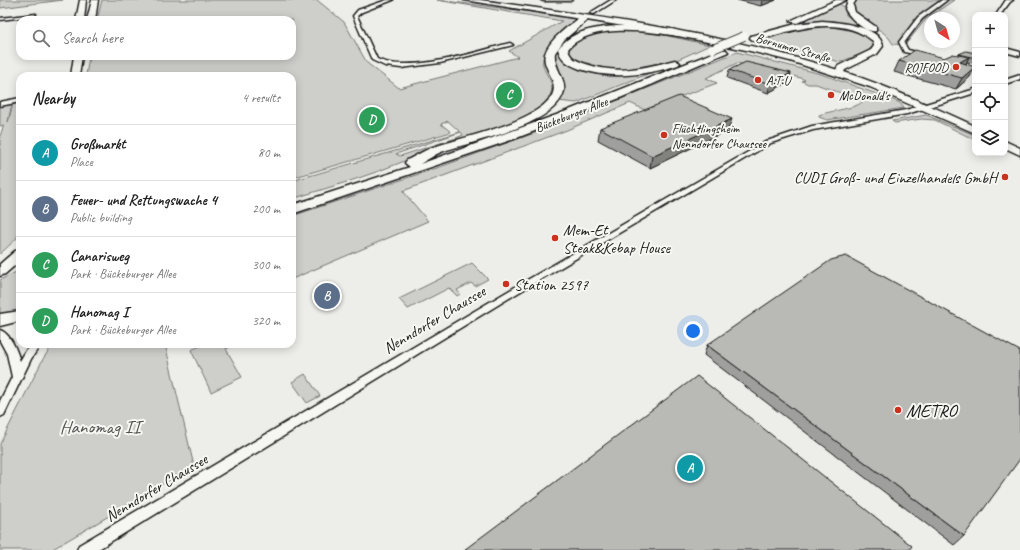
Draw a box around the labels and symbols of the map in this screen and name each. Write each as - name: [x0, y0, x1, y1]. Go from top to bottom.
- north arrow: [924, 12, 960, 48]
- street label: Bornumer Straße: [754, 30, 832, 66]
- place label: ROJFOOD: [904, 60, 949, 76]
- marker: ROJFOOD: [951, 62, 961, 72]
- place label: A.T.U: [766, 73, 793, 89]
- marker: A.T.U: [753, 75, 763, 85]
- pin: C: [496, 80, 522, 110]
- place label: McDonald's: [839, 88, 891, 104]
- marker: McDonald's: [826, 90, 836, 100]
- street label: Bückeburger Allee: [533, 94, 611, 136]
- pin: D: [359, 105, 385, 135]
- place label: Flüchtlingsheim Nenndorfer Chaussee: [672, 121, 767, 152]
- marker: Flüchtlingsheim Nenndorfer Chaussee: [659, 130, 669, 140]
- place label: CUDI Groß- und Einzelhandels GmbH: [794, 168, 1000, 188]
- marker: CUDI Groß- und Einzelhandels GmbH: [1000, 172, 1010, 182]
- place label: Mem-Et Steak&Kebap House: [563, 220, 672, 258]
- marker: Mem-Et Steak&Kebap House: [550, 233, 560, 243]
- place label: Station 2597: [514, 275, 589, 295]
- marker: Station 2597: [501, 279, 511, 289]
- pin: B: [314, 281, 340, 311]
- street label: Nenndorfer Chaussee: [380, 281, 491, 358]
- your location: [683, 321, 703, 341]
- place label: METRO: [906, 399, 958, 423]
- marker: METRO: [893, 405, 903, 415]
- park label: Hanomag II: [60, 415, 145, 439]
- street label: Nenndorfer Chaussee: [102, 449, 213, 526]
- pin: A: [677, 453, 703, 483]

